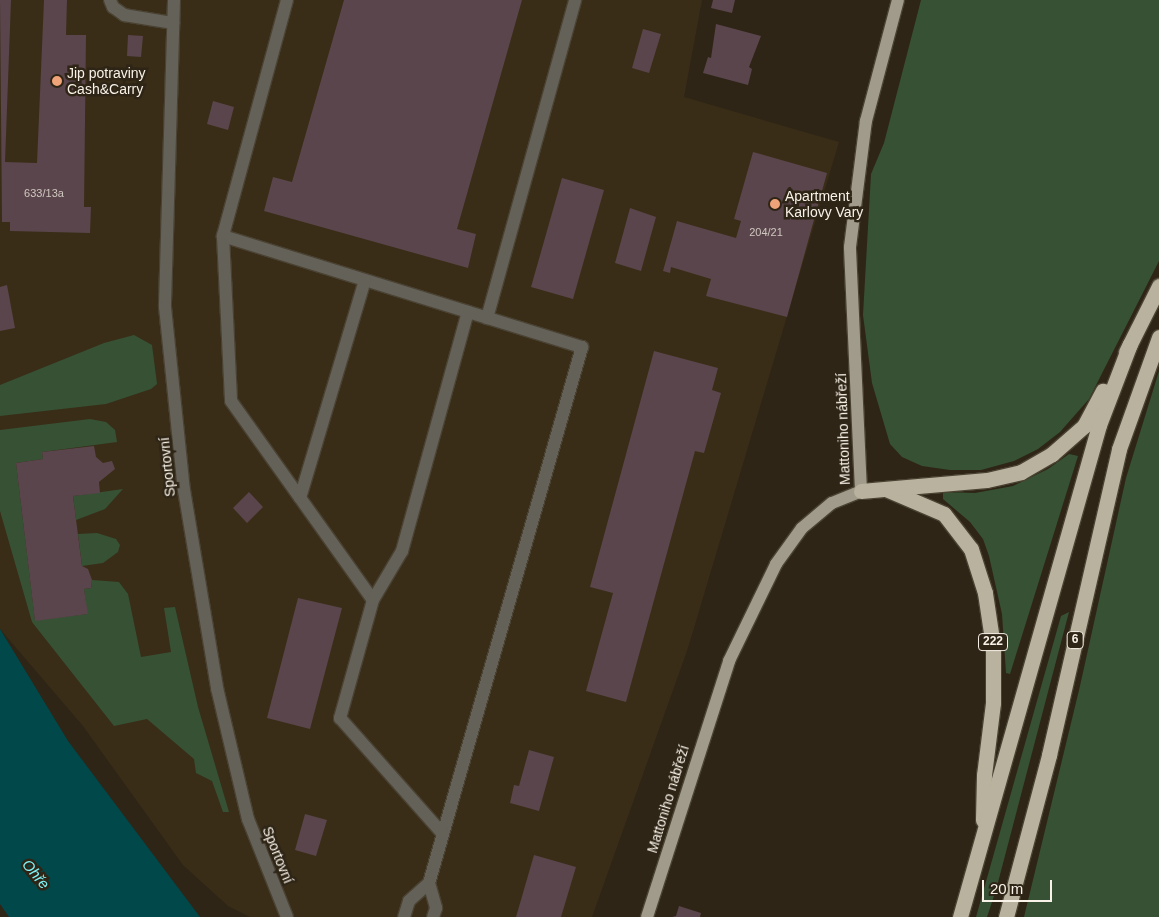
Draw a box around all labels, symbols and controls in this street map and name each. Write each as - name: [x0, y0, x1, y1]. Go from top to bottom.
- place label: Jip potraviny Cash&Carry: [67, 65, 146, 98]
- marker: Jip potraviny Cash&Carry: [51, 75, 63, 87]
- house number: 633/13a: [24, 186, 64, 200]
- place label: Apartment Karlovy Vary: [785, 188, 863, 220]
- marker: Apartment Karlovy Vary: [769, 198, 781, 210]
- house number: 204/21: [749, 225, 783, 239]
- street label: Mattoniho nábřeží: [833, 373, 853, 485]
- street label: Sportovní: [156, 436, 178, 498]
- road number: 6: [1066, 630, 1084, 650]
- road number: 222: [977, 632, 1009, 652]
- street label: Mattoniho nábřeží: [644, 743, 692, 855]
- street label: Sportovní: [259, 824, 297, 886]
- water label: Ohře: [18, 855, 54, 893]
- scale bar: [984, 870, 1054, 902]
- text: 20 m: [990, 880, 1023, 897]

